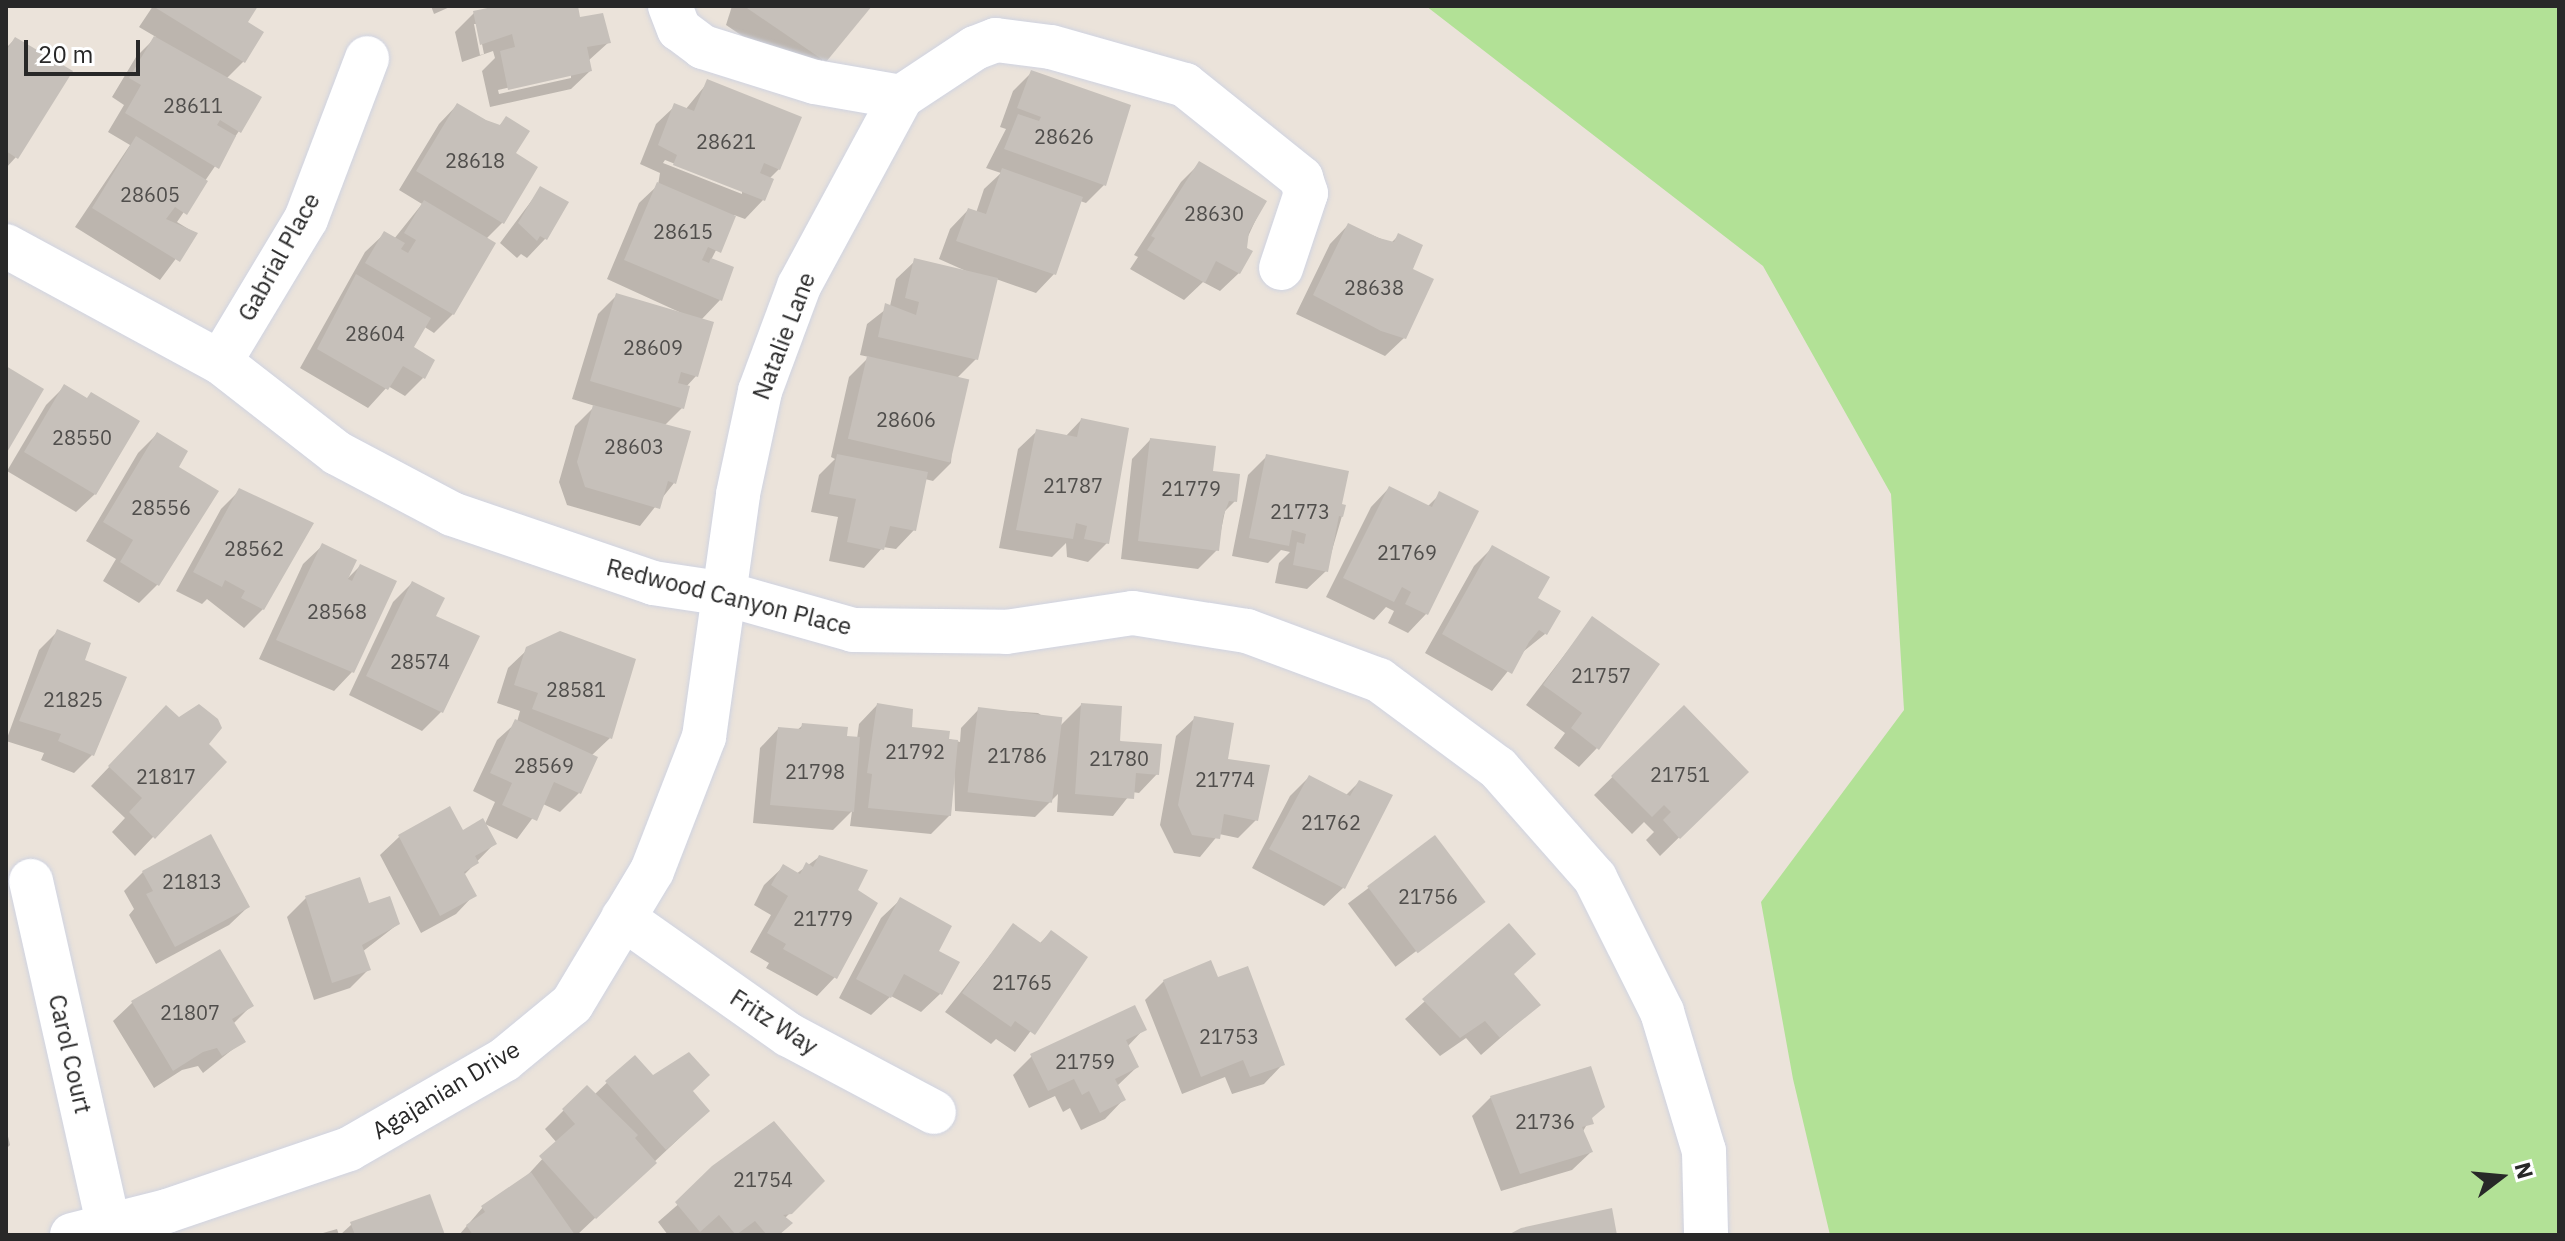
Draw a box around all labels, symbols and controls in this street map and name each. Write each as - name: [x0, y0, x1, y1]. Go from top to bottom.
- scale bar: [28, 24, 144, 74]
- text: 20 m: [38, 38, 93, 70]
- house number: 28611: [163, 93, 223, 117]
- house number: 28626: [1034, 124, 1094, 148]
- house number: 28621: [696, 129, 756, 153]
- house number: 28618: [445, 148, 505, 172]
- house number: 28605: [120, 182, 180, 206]
- street label: Gabrial Place: [232, 188, 326, 326]
- house number: 28630: [1184, 201, 1244, 225]
- house number: 28615: [653, 219, 713, 243]
- street label: Natalie Lane: [747, 268, 821, 404]
- house number: 28638: [1344, 275, 1404, 299]
- house number: 28604: [345, 321, 405, 345]
- house number: 28609: [623, 335, 683, 359]
- house number: 28606: [876, 407, 936, 431]
- house number: 28550: [52, 425, 112, 449]
- house number: 28603: [604, 434, 664, 458]
- house number: 21787: [1043, 473, 1103, 497]
- house number: 21779: [1161, 476, 1221, 500]
- house number: 28556: [131, 495, 191, 519]
- house number: 21773: [1270, 499, 1330, 523]
- house number: 28562: [224, 536, 284, 560]
- house number: 21769: [1377, 540, 1437, 564]
- street label: Redwood Canyon Place: [603, 553, 855, 641]
- house number: 28568: [307, 599, 367, 623]
- house number: 28574: [390, 649, 450, 673]
- house number: 21757: [1571, 663, 1631, 687]
- house number: 28581: [546, 677, 606, 701]
- house number: 21825: [43, 687, 103, 711]
- house number: 21792: [885, 739, 945, 763]
- house number: 21786: [987, 743, 1047, 767]
- house number: 21780: [1089, 746, 1149, 770]
- house number: 28569: [514, 753, 574, 777]
- house number: 21798: [785, 759, 845, 783]
- house number: 21751: [1650, 762, 1710, 786]
- house number: 21817: [136, 764, 196, 788]
- house number: 21774: [1195, 767, 1255, 791]
- house number: 21762: [1301, 810, 1361, 834]
- house number: 21813: [162, 869, 222, 893]
- house number: 21756: [1398, 884, 1458, 908]
- house number: 21779: [793, 906, 853, 930]
- house number: 21765: [992, 970, 1052, 994]
- street label: Fritz Way: [725, 983, 823, 1061]
- street label: Carol Court: [42, 992, 98, 1116]
- house number: 21807: [160, 1000, 220, 1024]
- house number: 21753: [1199, 1024, 1259, 1048]
- street label: Agajanian Drive: [367, 1035, 525, 1145]
- house number: 21759: [1055, 1049, 1115, 1073]
- house number: 21736: [1515, 1109, 1575, 1133]
- north arrow: [2461, 1137, 2541, 1217]
- text: N: [2508, 1159, 2541, 1182]
- house number: 21754: [733, 1167, 793, 1191]

